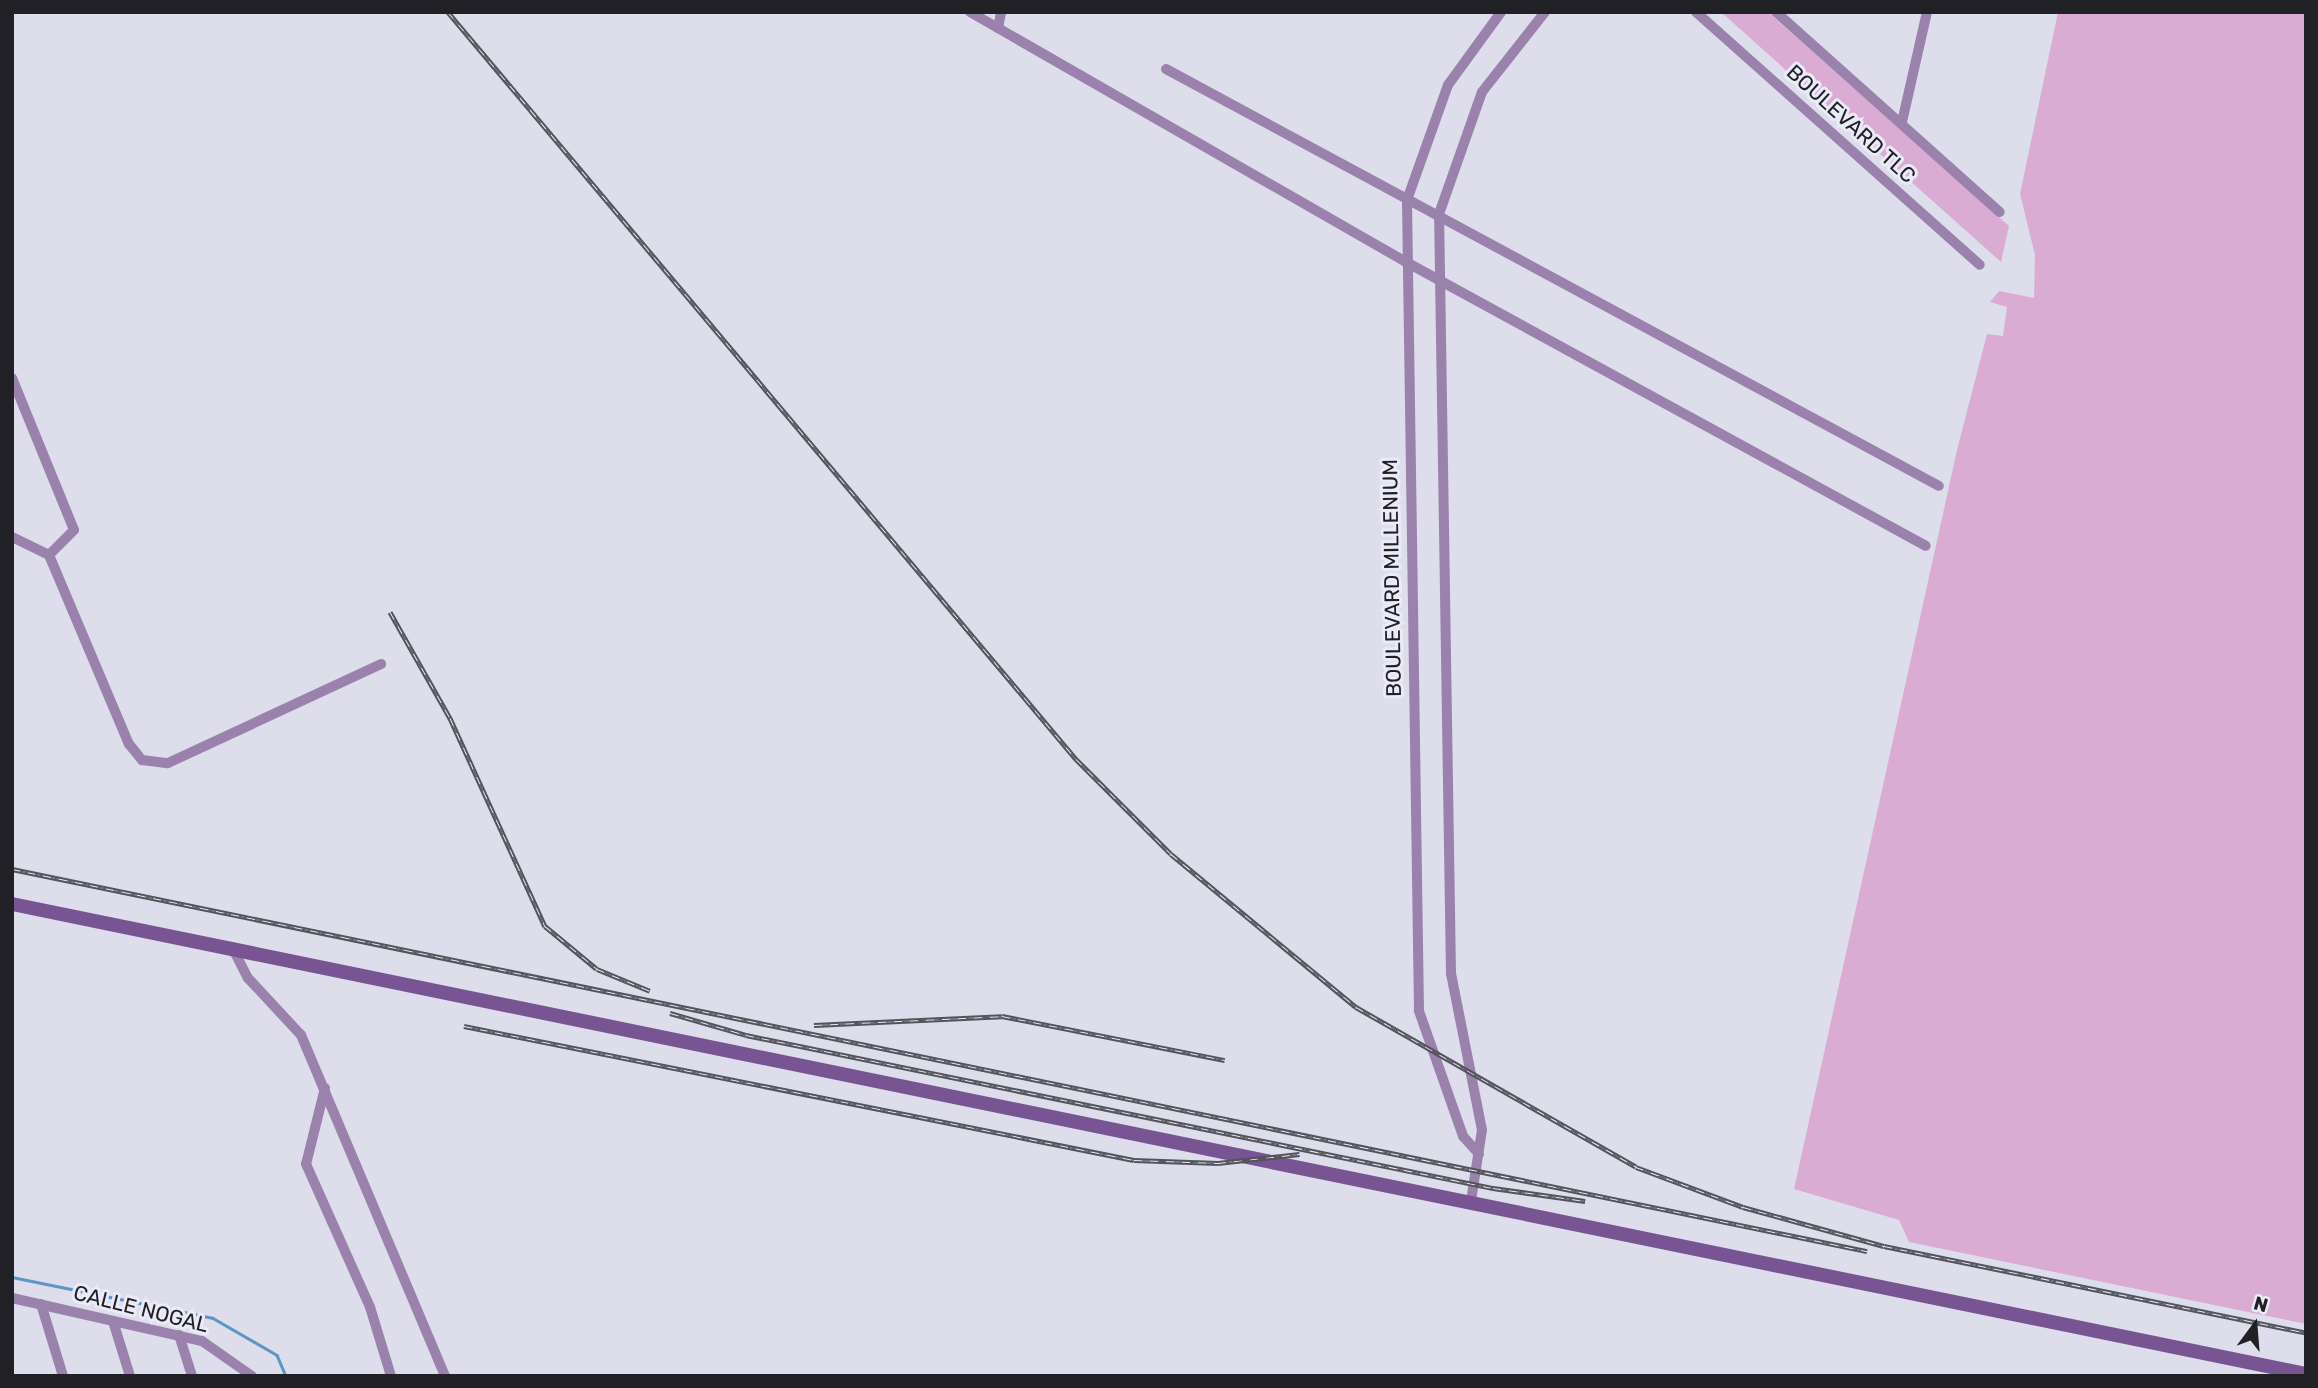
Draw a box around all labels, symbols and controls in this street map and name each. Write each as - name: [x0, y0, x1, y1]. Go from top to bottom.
- street label: BOULEVARD TLC: [1781, 59, 1921, 189]
- street label: BOULEVARD MILLENIUM: [1377, 459, 1407, 697]
- street label: CALLE NOGAL: [71, 1280, 211, 1338]
- north arrow: [2220, 1290, 2290, 1360]
- text: N: [2251, 1291, 2271, 1317]

